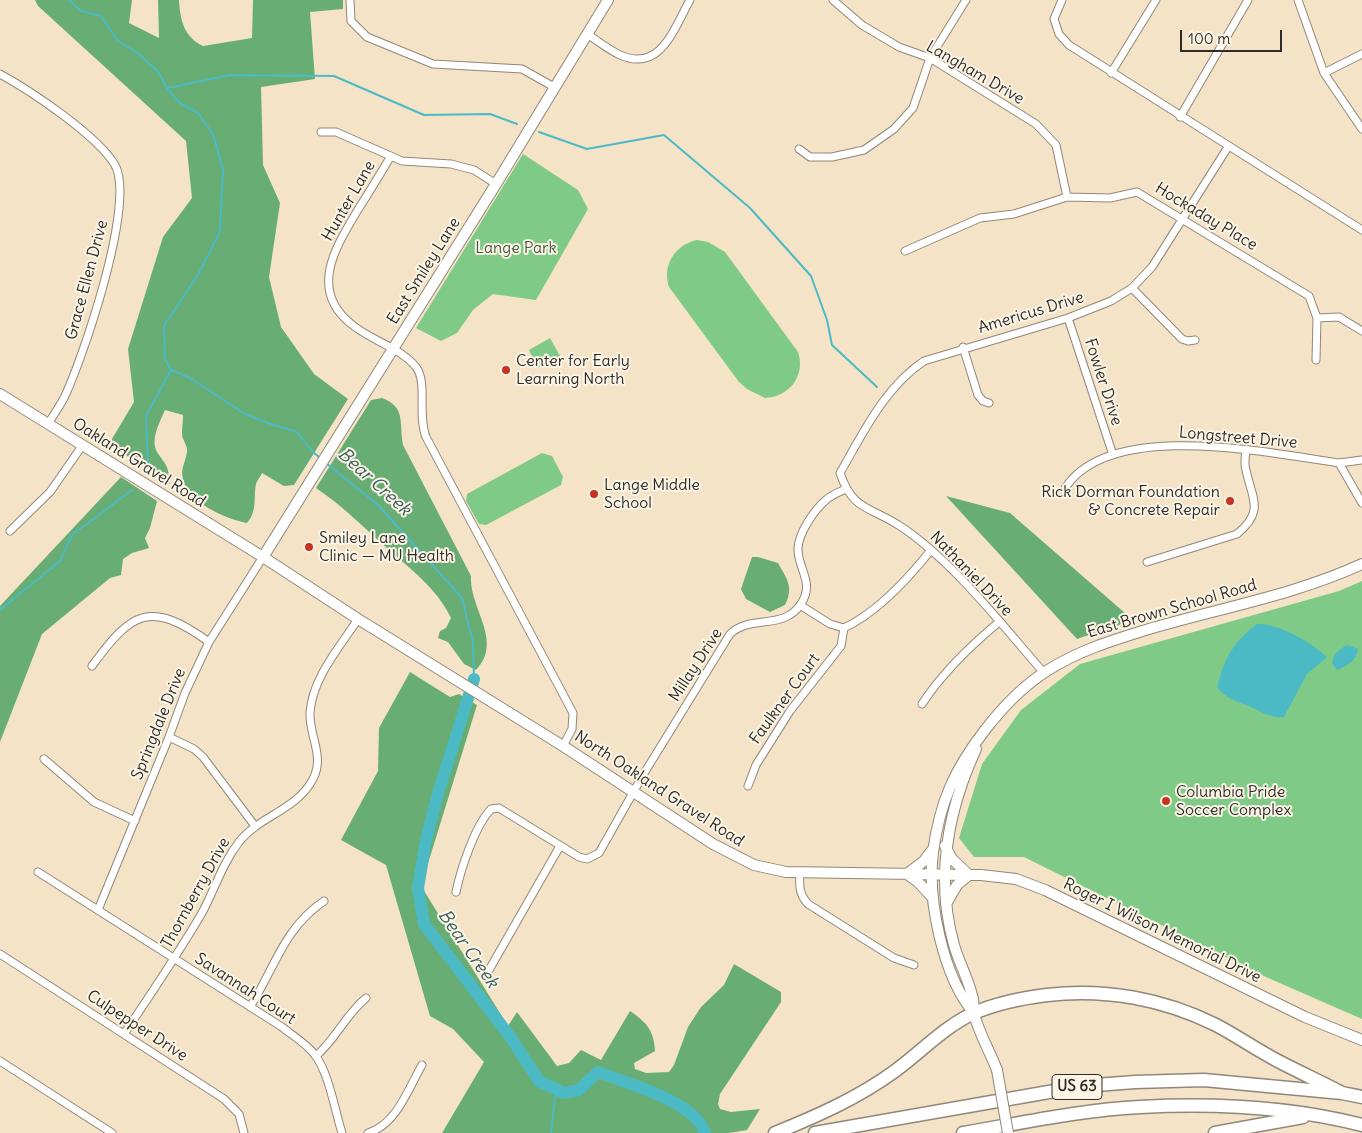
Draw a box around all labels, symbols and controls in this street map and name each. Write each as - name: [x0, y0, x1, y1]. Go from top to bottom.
- scale bar: [1182, 20, 1284, 52]
- text: 100 m: [1188, 29, 1230, 48]
- street label: Langham Drive: [923, 37, 1027, 109]
- street label: Hunter Lane: [318, 157, 380, 245]
- street label: Hockaday Place: [1151, 179, 1261, 255]
- street label: East Smiley Lane: [384, 214, 464, 328]
- street label: Grace Ellen Drive: [62, 218, 112, 342]
- park label: Lange Park: [475, 238, 557, 258]
- street label: Americus Drive: [976, 288, 1086, 338]
- street label: Fowler Drive: [1080, 336, 1126, 428]
- place label: Center for Early Learning North: [516, 351, 630, 389]
- marker: Center for Early Learning North: [500, 364, 512, 376]
- street label: Oakland Gravel Road: [69, 414, 209, 512]
- street label: Longstreet Drive: [1178, 423, 1298, 453]
- water label: Bear Creek: [333, 444, 415, 520]
- place label: Lange Middle School: [604, 475, 700, 513]
- place label: Rick Dorman Foundation & Concrete Repair: [1041, 482, 1220, 520]
- marker: Lange Middle School: [588, 488, 600, 500]
- marker: Rick Dorman Foundation & Concrete Repair: [1224, 495, 1236, 507]
- place label: Smiley Lane Clinic — MU Health: [319, 528, 454, 566]
- street label: Nathaniel Drive: [926, 528, 1016, 620]
- marker: Smiley Lane Clinic — MU Health: [303, 541, 315, 553]
- street label: East Brown School Road: [1085, 576, 1259, 642]
- street label: Millay Drive: [665, 625, 727, 705]
- street label: Faulkner Court: [746, 650, 824, 748]
- street label: Springdale Drive: [128, 665, 190, 783]
- street label: North Oakland Gravel Road: [571, 727, 747, 851]
- place label: Columbia Pride Soccer Complex: [1176, 782, 1291, 820]
- marker: Columbia Pride Soccer Complex: [1160, 795, 1172, 807]
- street label: Thornberry Drive: [158, 834, 234, 952]
- street label: Roger I Wilson Memorial Drive: [1060, 875, 1264, 987]
- water label: Bear Creek: [433, 906, 503, 992]
- street label: Savannah Court: [191, 949, 299, 1029]
- street label: Culpepper Drive: [83, 986, 191, 1066]
- road number: US 63: [1052, 1074, 1102, 1100]

